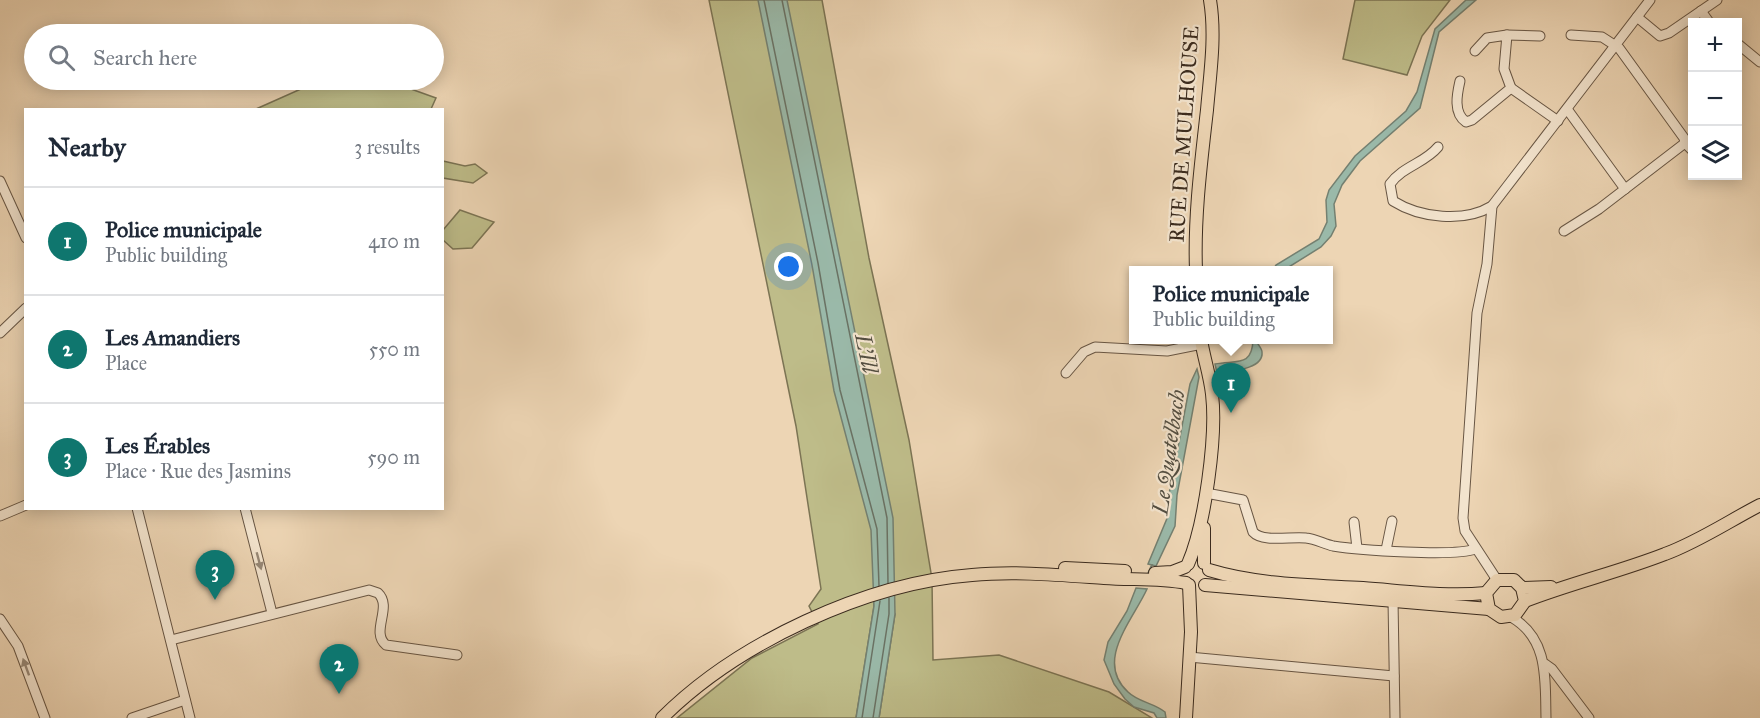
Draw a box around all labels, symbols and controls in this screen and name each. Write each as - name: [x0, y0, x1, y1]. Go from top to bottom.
- map controls: [1688, 18, 1742, 180]
- button: +: [1688, 18, 1742, 72]
- search box: [24, 24, 444, 90]
- street label: RUE DE MULHOUSE: [1163, 25, 1205, 243]
- icon: search: [45, 41, 78, 74]
- text: Search here: [93, 44, 197, 71]
- button: −: [1688, 72, 1742, 126]
- button: layers: [1688, 126, 1742, 180]
- text: Nearby: [48, 131, 126, 163]
- text: 3 results: [354, 135, 420, 159]
- text: Police municipale: [105, 216, 262, 243]
- text: 1: [64, 229, 71, 253]
- text: 410 m: [368, 229, 420, 253]
- text: Public building: [105, 243, 227, 267]
- your location: [774, 252, 803, 281]
- popup: [1129, 266, 1333, 344]
- text: Police municipale: [1153, 280, 1309, 307]
- text: Public building: [1153, 307, 1275, 331]
- text: Les Amandiers: [105, 324, 240, 351]
- water label: L'Ill: [849, 330, 884, 377]
- text: 2: [63, 337, 72, 361]
- text: 550 m: [369, 337, 420, 361]
- text: Place: [105, 351, 147, 375]
- pin: 1: [1212, 364, 1250, 413]
- water label: Le Quatelbach: [1146, 388, 1191, 517]
- text: Les Érables: [105, 432, 210, 459]
- text: 3: [64, 445, 72, 469]
- text: 590 m: [367, 445, 420, 469]
- text: Place · Rue des Jasmins: [105, 459, 291, 483]
- pin: 3: [196, 550, 234, 600]
- one-way arrow: [254, 552, 264, 570]
- pin: 2: [320, 644, 358, 694]
- one-way arrow: [21, 658, 31, 676]

